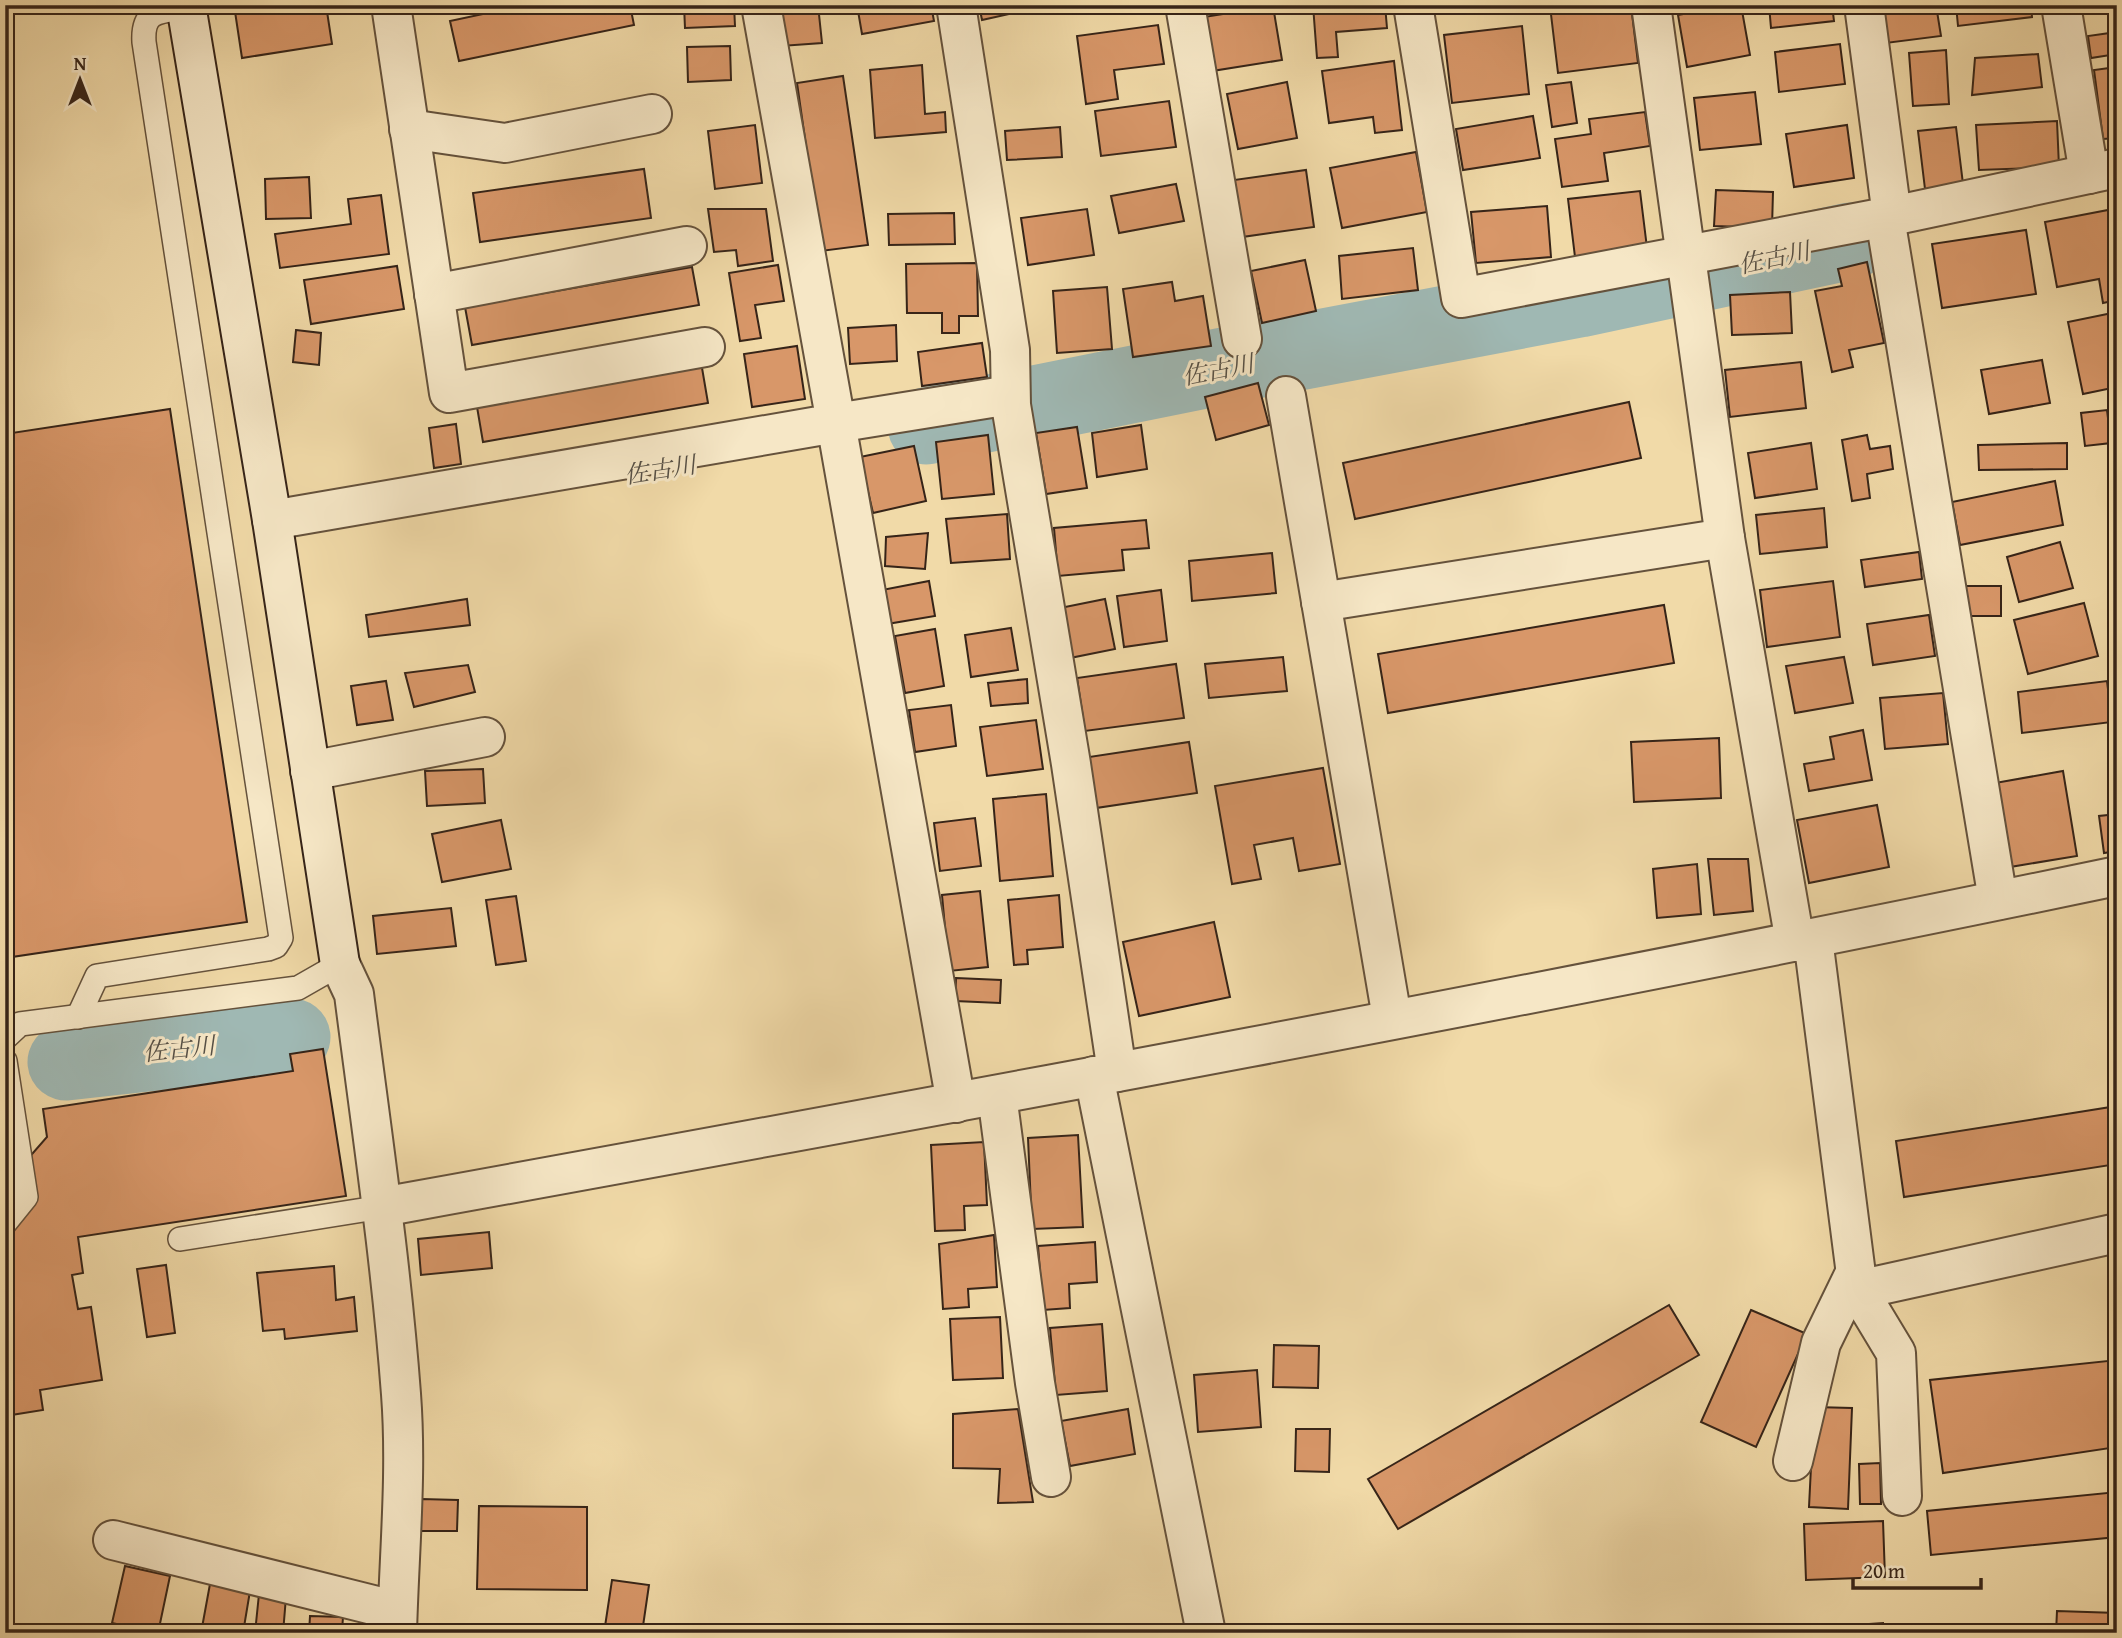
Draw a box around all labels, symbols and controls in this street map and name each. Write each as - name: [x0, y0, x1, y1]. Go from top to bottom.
- north arrow: [46, 46, 116, 116]
- text: N: [74, 49, 87, 77]
- water label: 佐古川: [1735, 232, 1816, 282]
- water label: 佐古川: [1179, 345, 1260, 394]
- water label: 佐古川: [622, 446, 701, 492]
- water label: 佐古川: [141, 1027, 220, 1070]
- scale bar: [1853, 1547, 1980, 1591]
- text: 20 m: [1863, 1555, 1905, 1586]

